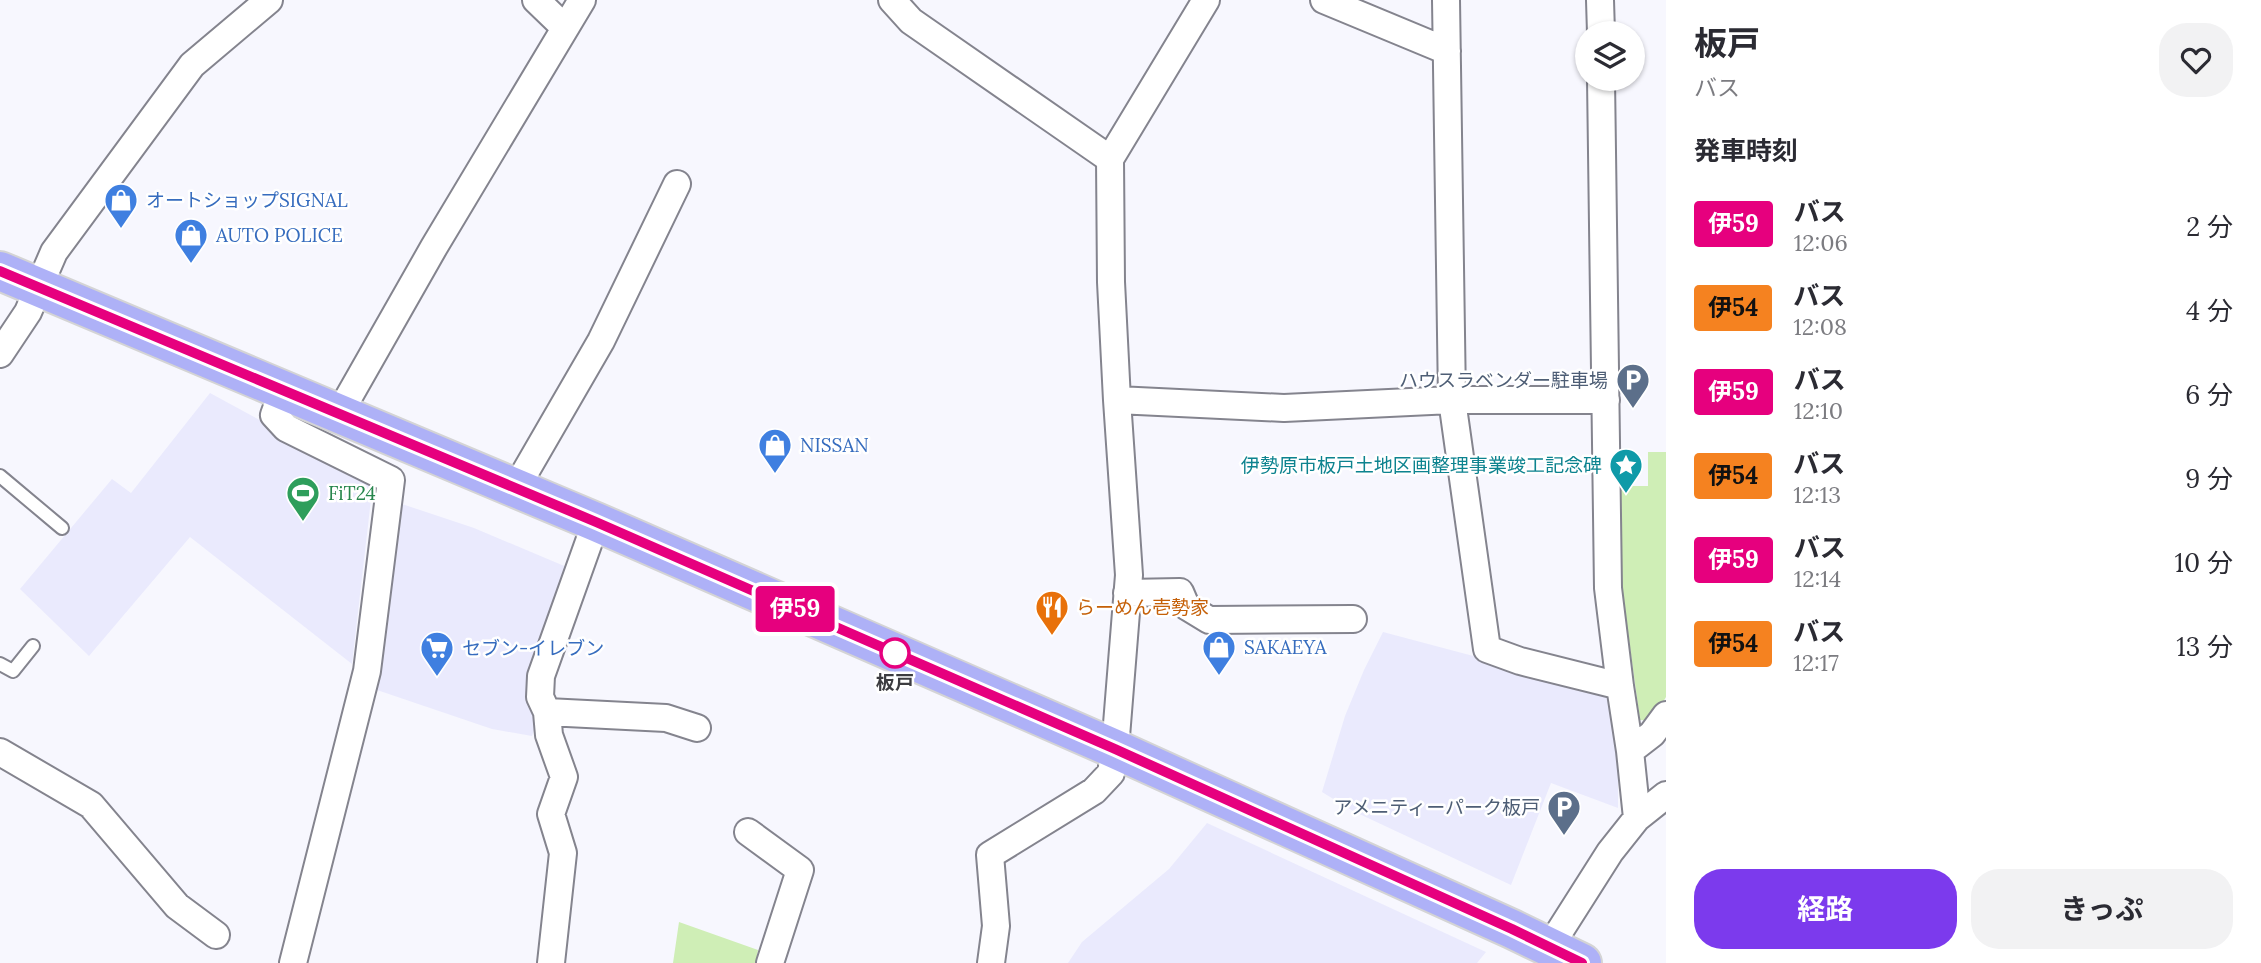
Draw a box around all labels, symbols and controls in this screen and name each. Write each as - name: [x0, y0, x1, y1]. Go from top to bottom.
- map controls: [1575, 21, 1645, 91]
- button: layers: [1575, 21, 1645, 91]
- text: 板戸: [1694, 22, 1760, 64]
- button: heart: [2159, 23, 2233, 97]
- text: バス: [1694, 73, 1740, 102]
- text: 発車時刻: [1694, 134, 1798, 167]
- shop icon: オートショップSIGNAL: [102, 181, 140, 230]
- place label: オートショップSIGNAL: [146, 188, 348, 212]
- text: バス: [1794, 195, 1846, 228]
- text: 伊59: [1708, 208, 1759, 239]
- text: 2 分: [2186, 210, 2233, 243]
- shop icon: AUTO POLICE: [172, 216, 210, 265]
- place label: AUTO POLICE: [215, 223, 343, 247]
- text: 12:06: [1794, 228, 1848, 257]
- text: バス: [1793, 279, 1845, 312]
- text: 伊54: [1708, 292, 1758, 323]
- text: 4 分: [2186, 294, 2233, 327]
- text: 12:08: [1793, 312, 1847, 341]
- parking icon: ハウスラベンダー駐車場: [1614, 361, 1652, 410]
- text: バス: [1794, 363, 1846, 396]
- place label: ハウスラベンダー駐車場: [1399, 368, 1608, 392]
- text: 伊59: [1708, 376, 1759, 407]
- text: 6 分: [2185, 378, 2233, 411]
- text: 12:10: [1794, 396, 1843, 425]
- shop icon: NISSAN: [756, 426, 794, 475]
- place label: NISSAN: [800, 433, 869, 457]
- place icon: 伊勢原市板戸土地区画整理事業竣工記念碑: [1607, 446, 1645, 495]
- text: バス: [1793, 447, 1845, 480]
- place label: 伊勢原市板戸土地区画整理事業竣工記念碑: [1241, 453, 1602, 477]
- text: 伊54: [1708, 460, 1758, 491]
- text: 9 分: [2185, 462, 2233, 495]
- sports icon: FiT24: [284, 474, 322, 523]
- text: 12:13: [1793, 480, 1841, 509]
- place label: FiT24: [328, 481, 376, 505]
- text: バス: [1794, 531, 1846, 564]
- text: 伊59: [1708, 544, 1759, 575]
- text: 10 分: [2175, 546, 2233, 579]
- text: 12:14: [1794, 564, 1841, 593]
- line badge: 伊59: [755, 586, 835, 632]
- restaurant icon: らーめん壱勢家: [1033, 588, 1071, 637]
- text: 伊59: [770, 593, 820, 624]
- place label: らーめん壱勢家: [1076, 595, 1209, 619]
- text: バス: [1793, 615, 1845, 648]
- shop icon: SAKAEYA: [1200, 628, 1238, 677]
- text: 伊54: [1708, 628, 1758, 659]
- supermarket icon: セブン-イレブン: [418, 629, 456, 678]
- text: 13 分: [2176, 630, 2233, 663]
- place label: SAKAEYA: [1244, 635, 1328, 659]
- place label: セブン-イレブン: [462, 636, 604, 660]
- marker: 板戸: [880, 638, 910, 668]
- text: 12:17: [1793, 648, 1839, 677]
- place label: 板戸: [876, 670, 914, 694]
- parking icon: アメニティーパーク板戸: [1545, 788, 1583, 837]
- place label: アメニティーパーク板戸: [1333, 795, 1540, 819]
- button: 経路: [1694, 869, 1957, 949]
- button: きっぷ: [1971, 869, 2233, 949]

